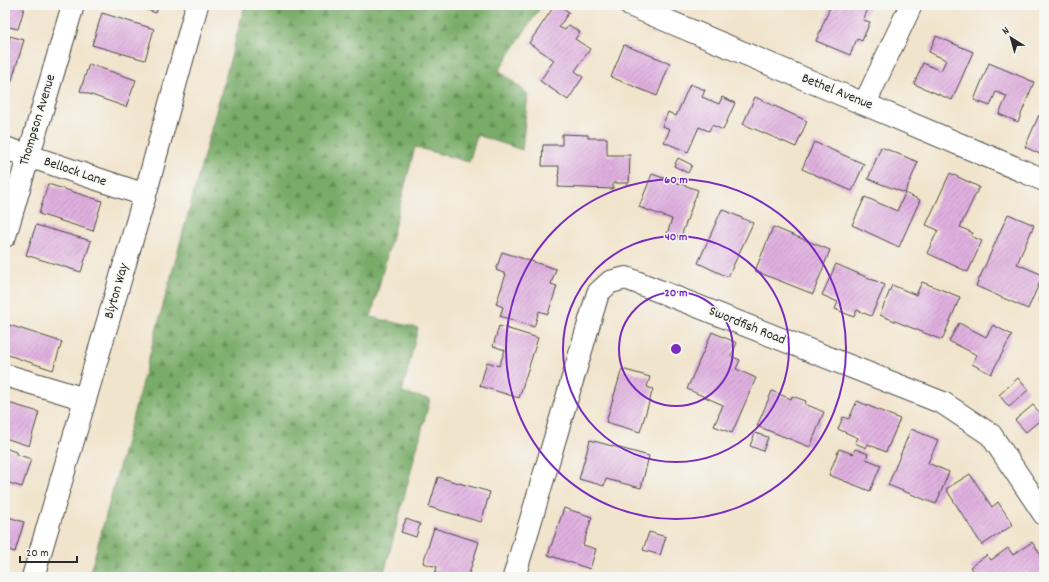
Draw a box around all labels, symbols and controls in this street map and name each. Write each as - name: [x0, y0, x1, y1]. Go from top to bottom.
- north arrow: [991, 18, 1031, 58]
- text: N: [999, 23, 1014, 40]
- street label: Bethel Avenue: [798, 69, 876, 115]
- street label: Thompson Avenue: [15, 72, 61, 168]
- street label: Bellock Lane: [41, 152, 109, 192]
- text: 60 m: [664, 172, 688, 189]
- text: 40 m: [665, 229, 687, 246]
- street label: Blyton Way: [100, 261, 135, 321]
- text: 20 m: [665, 285, 687, 302]
- street label: Swordfish Road: [706, 301, 788, 351]
- centre of rings: [669, 342, 683, 356]
- scale bar: [20, 538, 77, 564]
- text: 20 m: [26, 545, 49, 562]

